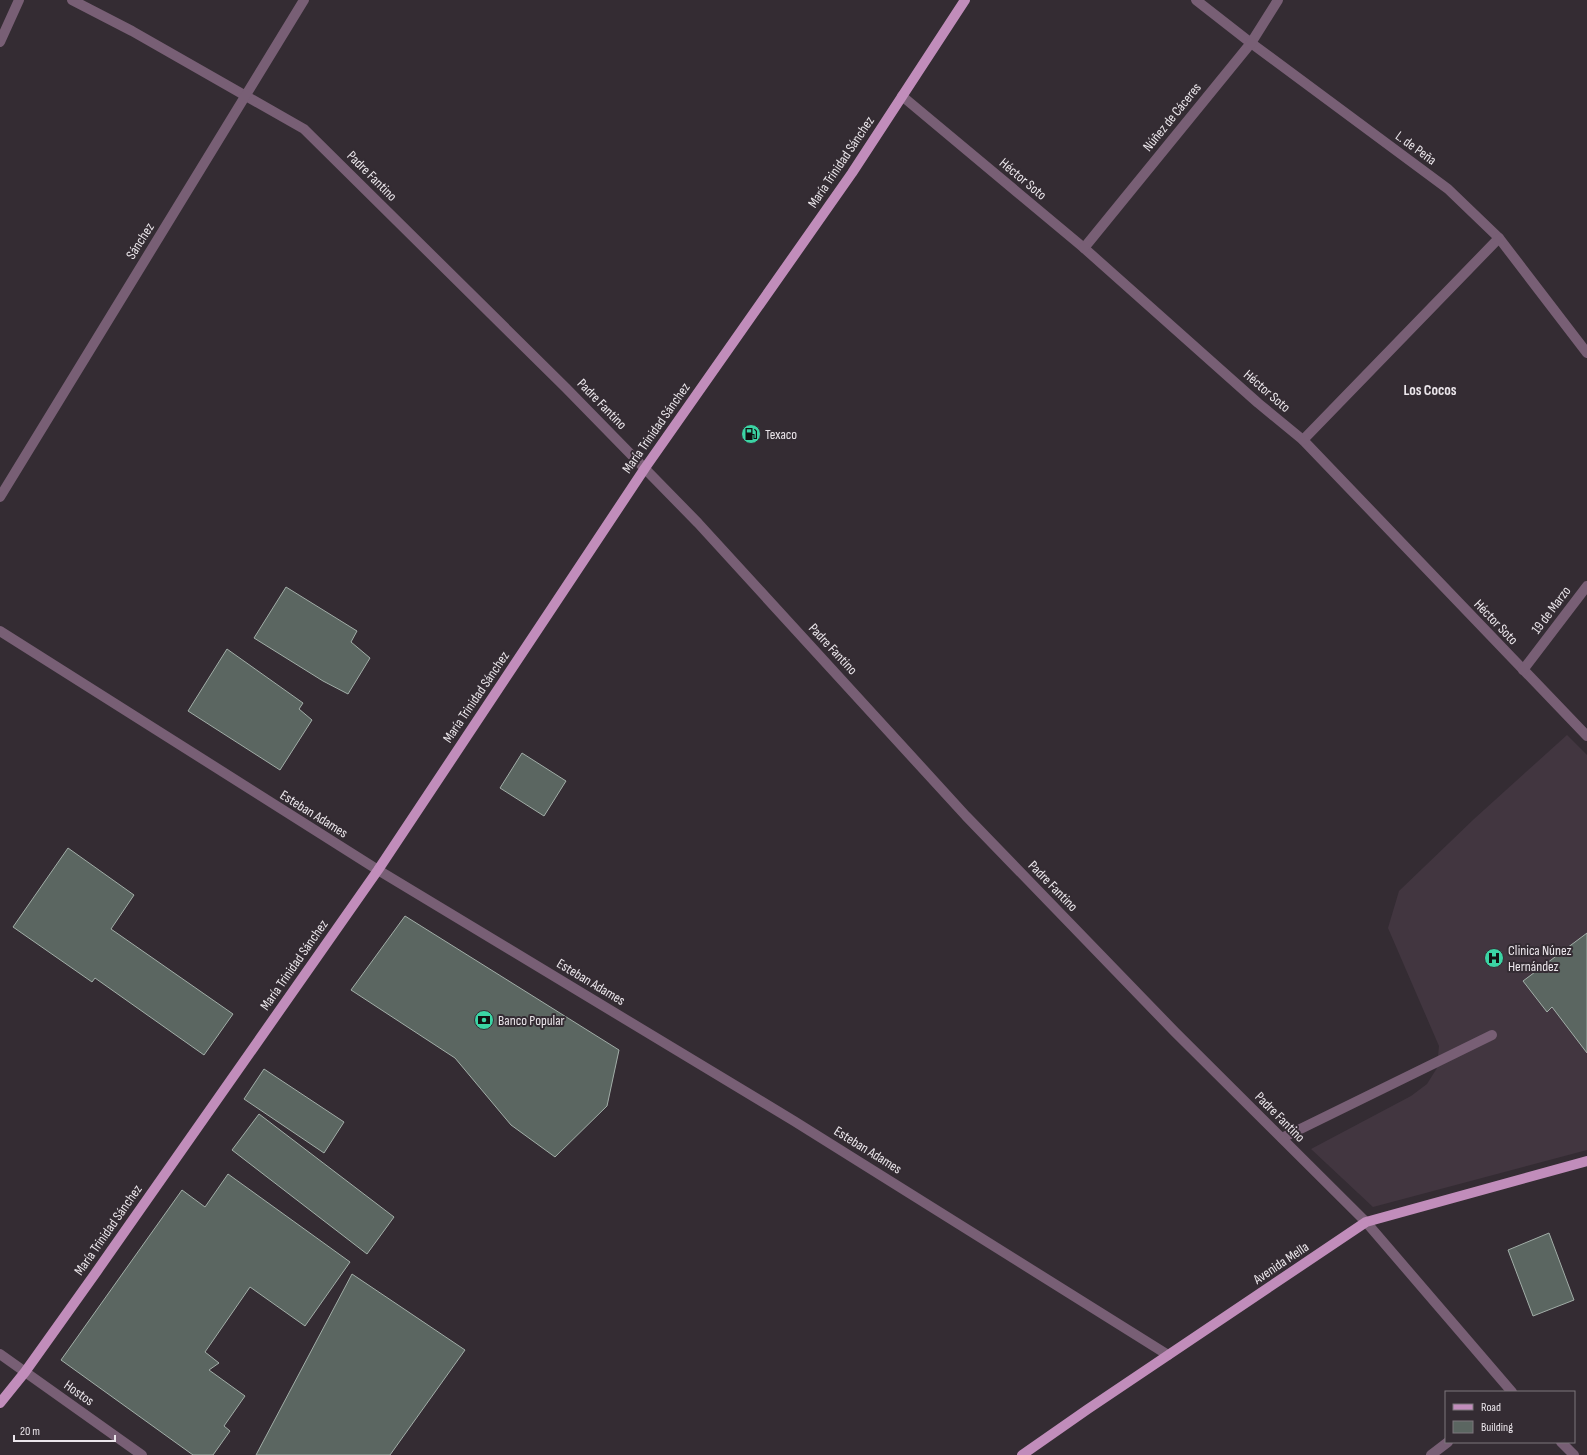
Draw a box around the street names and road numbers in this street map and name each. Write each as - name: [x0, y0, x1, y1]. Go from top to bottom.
- street label: Núñez de Cáceres: [1139, 79, 1205, 155]
- street label: María Trinidad Sánchez: [804, 113, 878, 211]
- street label: L. de Peña: [1392, 127, 1440, 169]
- street label: Padre Fantino: [343, 147, 401, 205]
- street label: Héctor Soto: [996, 154, 1050, 204]
- street label: Sánchez: [122, 220, 158, 262]
- street label: Héctor Soto: [1240, 366, 1294, 416]
- street label: Padre Fantino: [574, 375, 630, 433]
- street label: María Trinidad Sánchez: [618, 379, 694, 477]
- street label: 19 de Marzo: [1528, 583, 1575, 637]
- street label: Héctor Soto: [1470, 596, 1522, 648]
- street label: Padre Fantino: [805, 620, 861, 678]
- street label: María Trinidad Sánchez: [439, 648, 513, 746]
- street label: Esteban Adames: [277, 786, 351, 842]
- street label: Padre Fantino: [1025, 857, 1081, 915]
- street label: María Trinidad Sánchez: [256, 916, 332, 1014]
- street label: Esteban Adames: [554, 955, 628, 1009]
- street label: Padre Fantino: [1251, 1088, 1309, 1146]
- street label: Esteban Adames: [831, 1122, 905, 1178]
- street label: María Trinidad Sánchez: [70, 1181, 146, 1279]
- street label: Avenida Mella: [1249, 1238, 1312, 1288]
- street label: Hostos: [61, 1377, 97, 1409]

